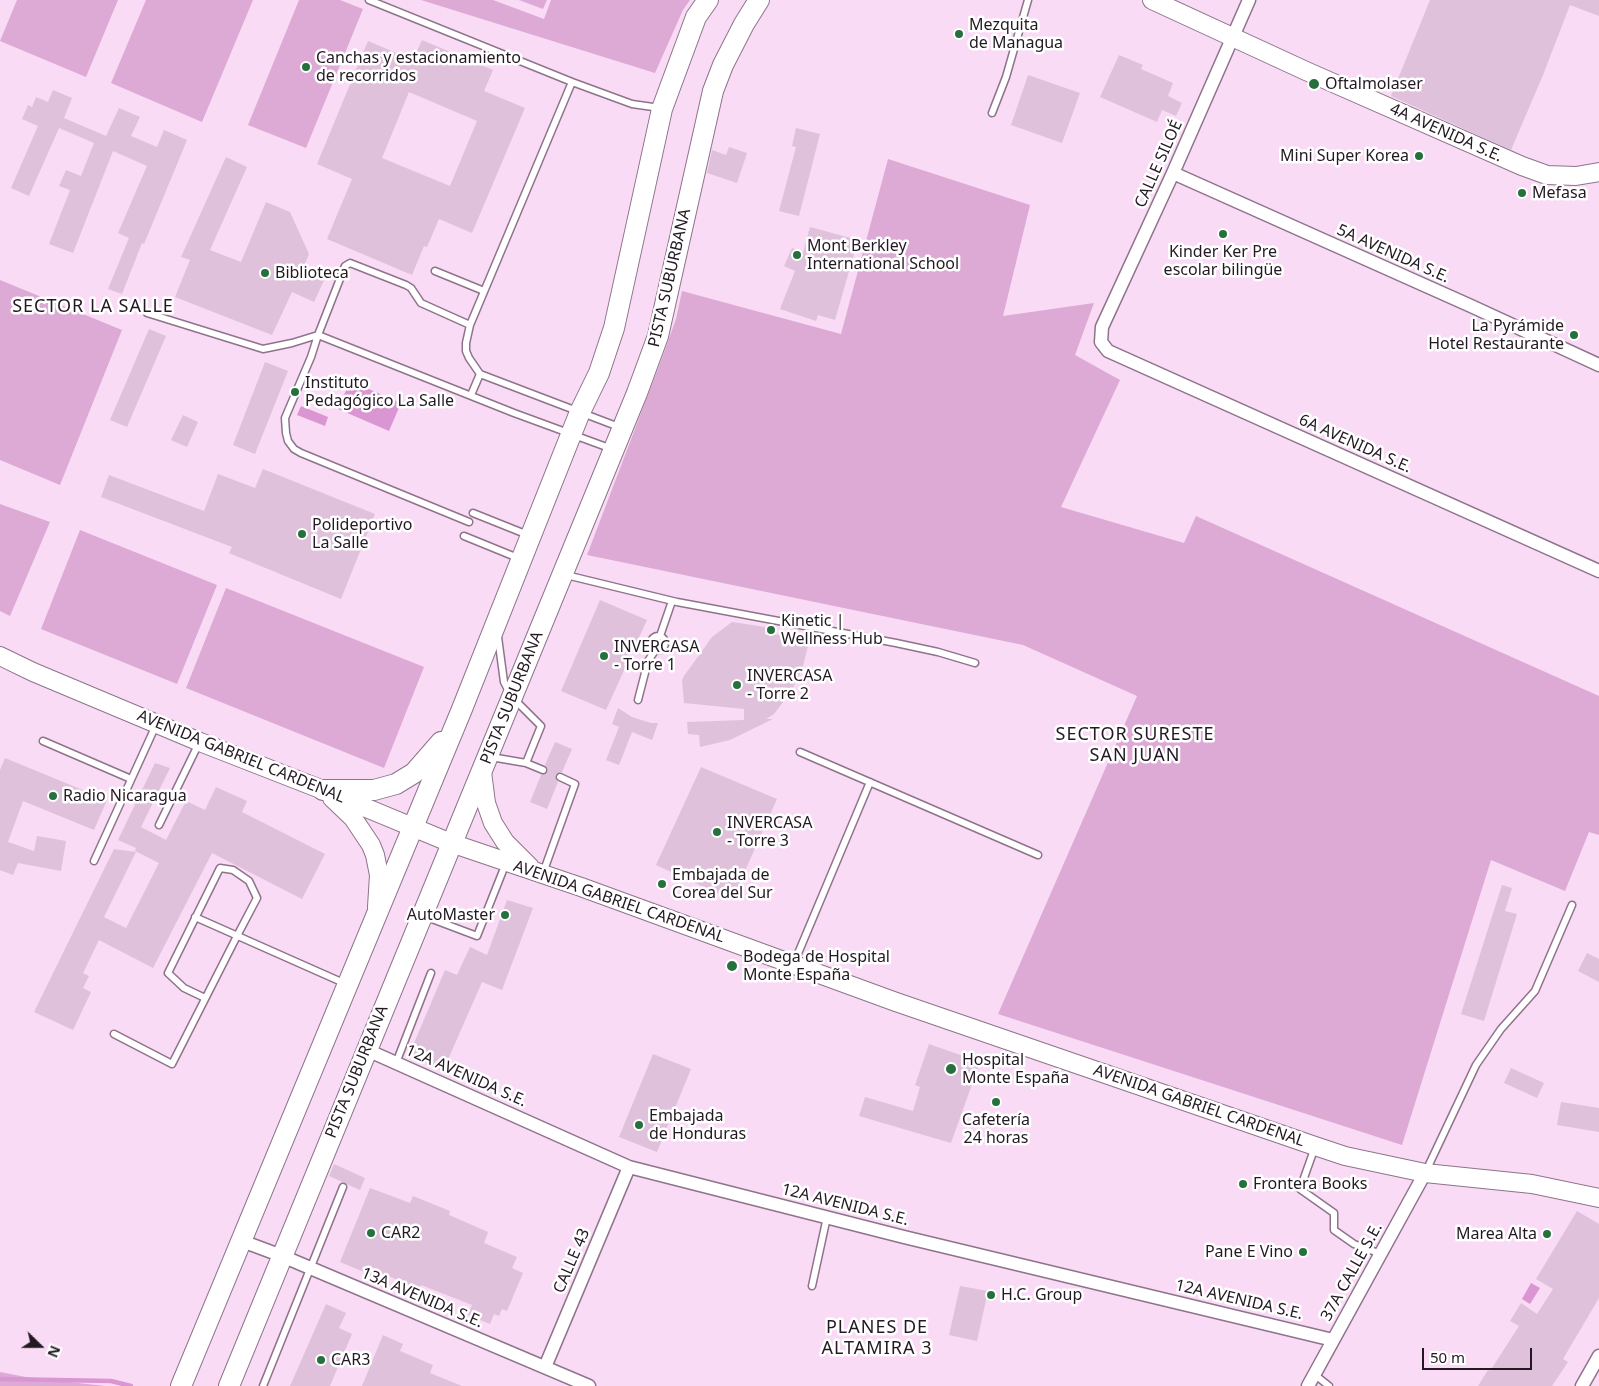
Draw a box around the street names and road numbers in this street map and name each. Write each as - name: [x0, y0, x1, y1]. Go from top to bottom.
- street label: 4A AVENIDA S.E.: [1387, 100, 1505, 166]
- street label: CALLE SILOÉ: [1131, 117, 1187, 211]
- street label: PISTA SUBURBANA: [645, 207, 695, 349]
- street label: 5A AVENIDA S.E.: [1334, 221, 1452, 287]
- street label: 6A AVENIDA S.E.: [1296, 411, 1414, 477]
- street label: PISTA SUBURBANA: [477, 629, 547, 767]
- street label: AVENIDA GABRIEL CARDENAL: [134, 706, 348, 808]
- street label: AVENIDA GABRIEL CARDENAL: [511, 857, 727, 947]
- street label: PISTA SUBURBANA: [322, 1003, 392, 1141]
- street label: 12A AVENIDA S.E.: [403, 1041, 529, 1111]
- street label: AVENIDA GABRIEL CARDENAL: [1091, 1061, 1307, 1151]
- street label: 12A AVENIDA S.E.: [779, 1180, 911, 1230]
- street label: 37A CALLE S.E.: [1317, 1220, 1387, 1324]
- street label: CALLE 43: [550, 1226, 594, 1296]
- street label: 13A AVENIDA S.E.: [358, 1264, 486, 1332]
- street label: 12A AVENIDA S.E.: [1173, 1276, 1305, 1324]

